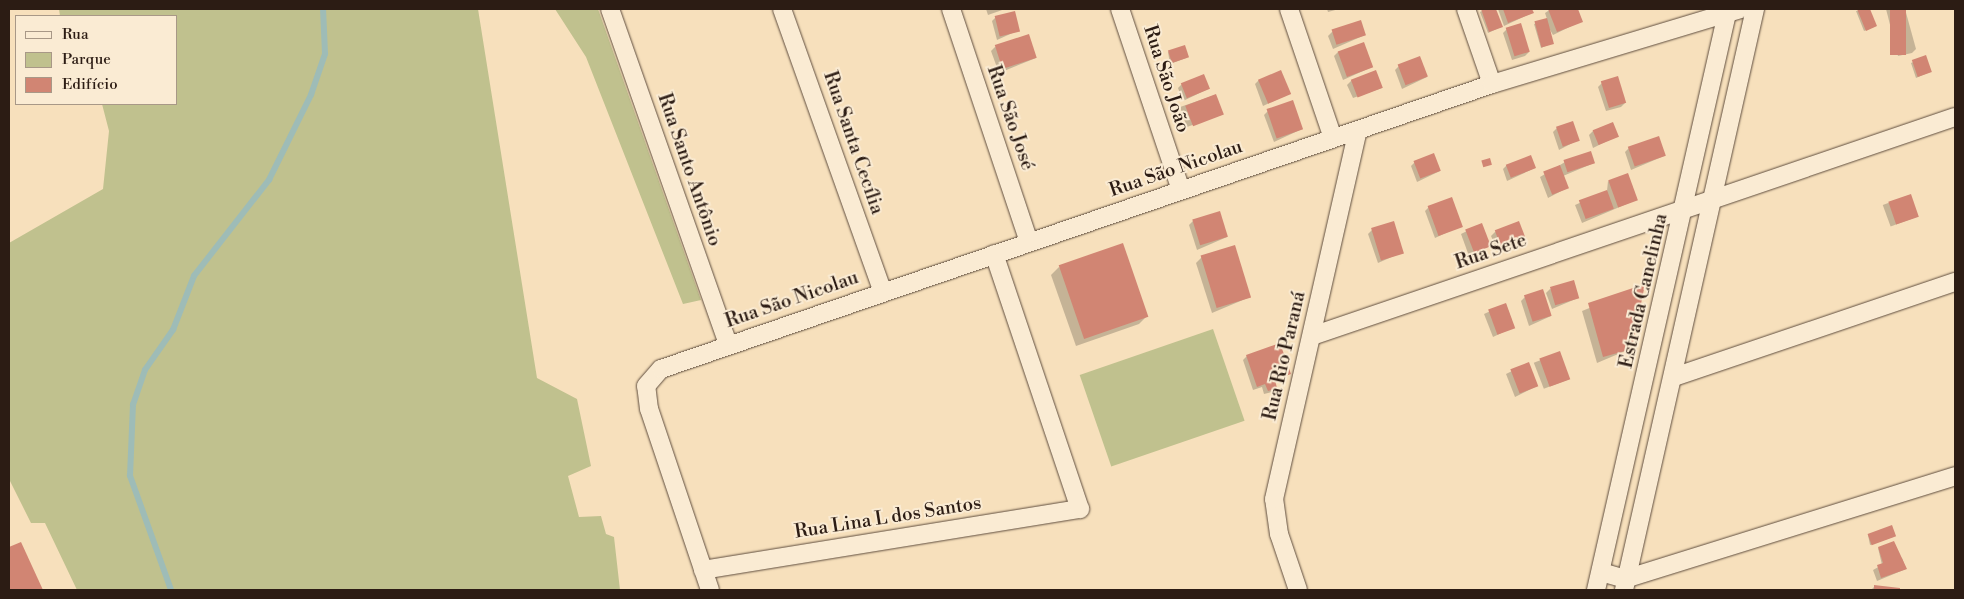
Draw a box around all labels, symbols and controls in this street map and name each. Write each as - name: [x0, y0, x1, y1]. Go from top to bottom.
- legend: [15, 15, 178, 105]
- street label: Rua São João: [1138, 22, 1194, 136]
- text: Rua: [62, 25, 89, 44]
- text: Parque: [62, 50, 111, 69]
- street label: Rua São José: [981, 63, 1039, 173]
- street label: Rua Santa Cecília: [818, 68, 888, 218]
- text: Edifício: [62, 75, 118, 94]
- street label: Rua Santo Antônio: [652, 91, 726, 249]
- street label: Rua São Nicolau: [1106, 136, 1246, 202]
- street label: Estrada Canelinha: [1615, 211, 1673, 371]
- street label: Rua Sete: [1452, 229, 1530, 275]
- street label: Rua São Nicolau: [722, 267, 862, 333]
- street label: Rua Rio Paraná: [1259, 289, 1311, 423]
- street label: Rua Lina L dos Santos: [793, 492, 983, 544]

